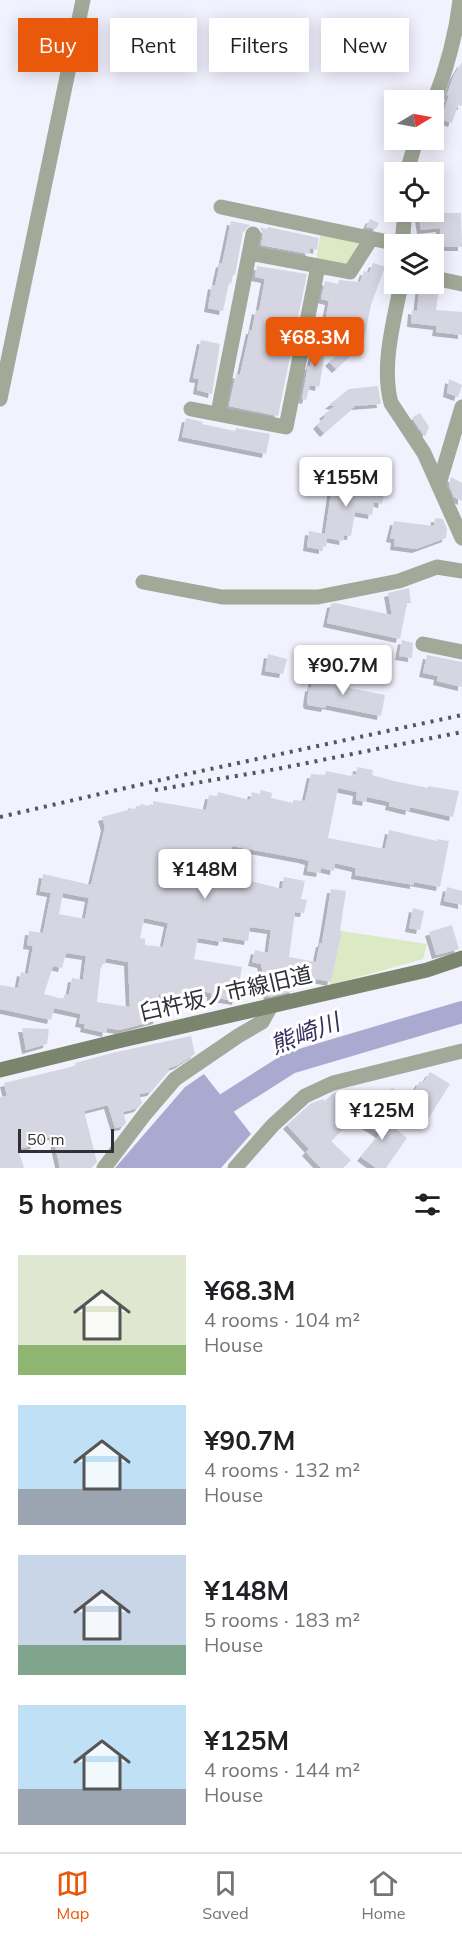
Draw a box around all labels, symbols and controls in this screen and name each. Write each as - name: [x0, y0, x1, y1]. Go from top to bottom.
- chip: Buy: [18, 18, 98, 72]
- chip: Rent: [110, 18, 197, 72]
- chip: Filters: [209, 18, 309, 72]
- chip: New: [321, 18, 409, 72]
- north arrow: [384, 90, 444, 150]
- map controls: [384, 90, 444, 294]
- button: locate: [384, 162, 444, 222]
- button: layers: [384, 234, 444, 294]
- pin: ¥68.3M: [266, 317, 364, 368]
- text: ¥68.3M: [280, 324, 350, 349]
- pin: ¥155M: [304, 457, 388, 508]
- text: ¥155M: [313, 464, 379, 489]
- pin: ¥90.7M: [294, 645, 392, 696]
- text: ¥90.7M: [308, 652, 378, 677]
- pin: ¥148M: [163, 849, 247, 900]
- text: ¥148M: [172, 856, 238, 881]
- street label: 臼杵坂ノ市線旧道: [137, 960, 315, 1026]
- water label: 熊崎川: [266, 1005, 346, 1060]
- pin: ¥125M: [340, 1090, 424, 1141]
- text: ¥125M: [349, 1097, 415, 1122]
- scale bar: [18, 1126, 114, 1154]
- text: 50 m: [27, 1129, 64, 1149]
- text: 5 homes: [18, 1188, 122, 1221]
- icon: filters: [411, 1188, 444, 1221]
- text: ¥68.3M: [204, 1274, 295, 1307]
- icon: home: [66, 1279, 138, 1351]
- text: 4 rooms · 104 m²: [204, 1307, 360, 1332]
- text: House: [204, 1332, 263, 1357]
- text: ¥90.7M: [204, 1424, 295, 1457]
- icon: home: [66, 1429, 138, 1501]
- text: 4 rooms · 132 m²: [204, 1457, 360, 1482]
- text: House: [204, 1482, 263, 1507]
- text: ¥148M: [204, 1574, 289, 1607]
- icon: home: [66, 1579, 138, 1651]
- text: 5 rooms · 183 m²: [204, 1607, 360, 1632]
- text: House: [204, 1632, 263, 1657]
- text: ¥125M: [204, 1724, 289, 1757]
- icon: home: [66, 1729, 138, 1801]
- text: 4 rooms · 144 m²: [204, 1757, 360, 1782]
- text: House: [204, 1782, 263, 1807]
- tab: Map: [56, 1867, 89, 1923]
- tab: Saved: [202, 1867, 249, 1923]
- tab: Home: [361, 1867, 406, 1923]

